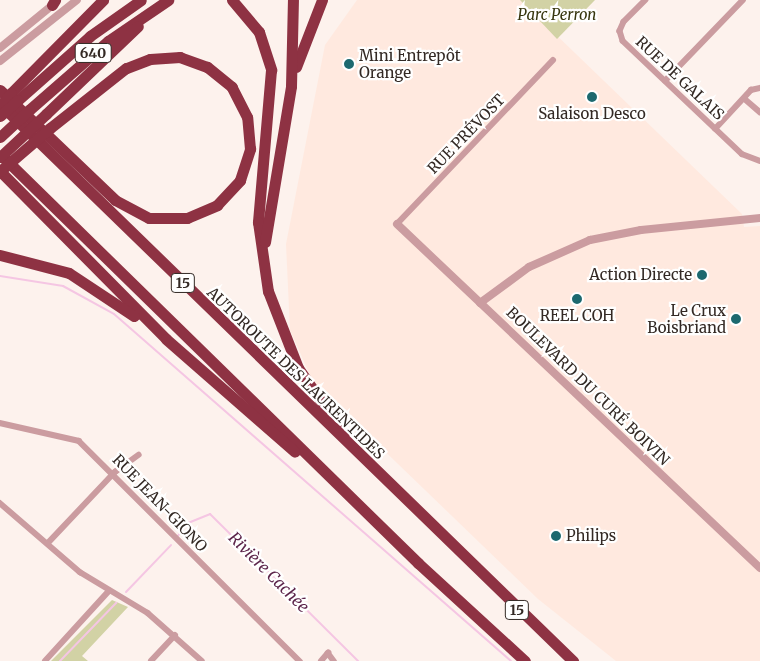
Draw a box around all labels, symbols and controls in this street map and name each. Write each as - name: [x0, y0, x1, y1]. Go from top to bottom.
- park label: Parc Perron: [518, 6, 596, 24]
- street label: RUE DE GALAIS: [632, 33, 728, 123]
- road number: 640: [74, 42, 112, 64]
- place label: Mini Entrepôt Orange: [359, 46, 461, 81]
- marker: Mini Entrepôt Orange: [343, 58, 355, 70]
- street label: RUE PRÉVOST: [424, 91, 508, 177]
- marker: Salaison Desco: [586, 91, 598, 103]
- place label: Salaison Desco: [538, 105, 646, 123]
- place label: Action Directe: [589, 266, 692, 284]
- marker: Action Directe: [696, 269, 708, 281]
- road number: 15: [170, 272, 196, 294]
- street label: AUTOROUTE DES LAURENTIDES: [204, 283, 388, 463]
- marker: REEL COH: [571, 293, 583, 305]
- place label: Le Crux Boisbriand: [647, 301, 726, 336]
- street label: BOULEVARD DU CURÉ BOIVIN: [503, 303, 673, 469]
- place label: REEL COH: [540, 307, 614, 325]
- marker: Le Crux Boisbriand: [730, 313, 742, 325]
- street label: RUE JEAN-GIONO: [109, 451, 211, 555]
- place label: Philips: [566, 527, 616, 545]
- water label: Rivière Cachée: [225, 528, 313, 616]
- marker: Philips: [550, 530, 562, 542]
- road number: 15: [504, 598, 530, 622]

